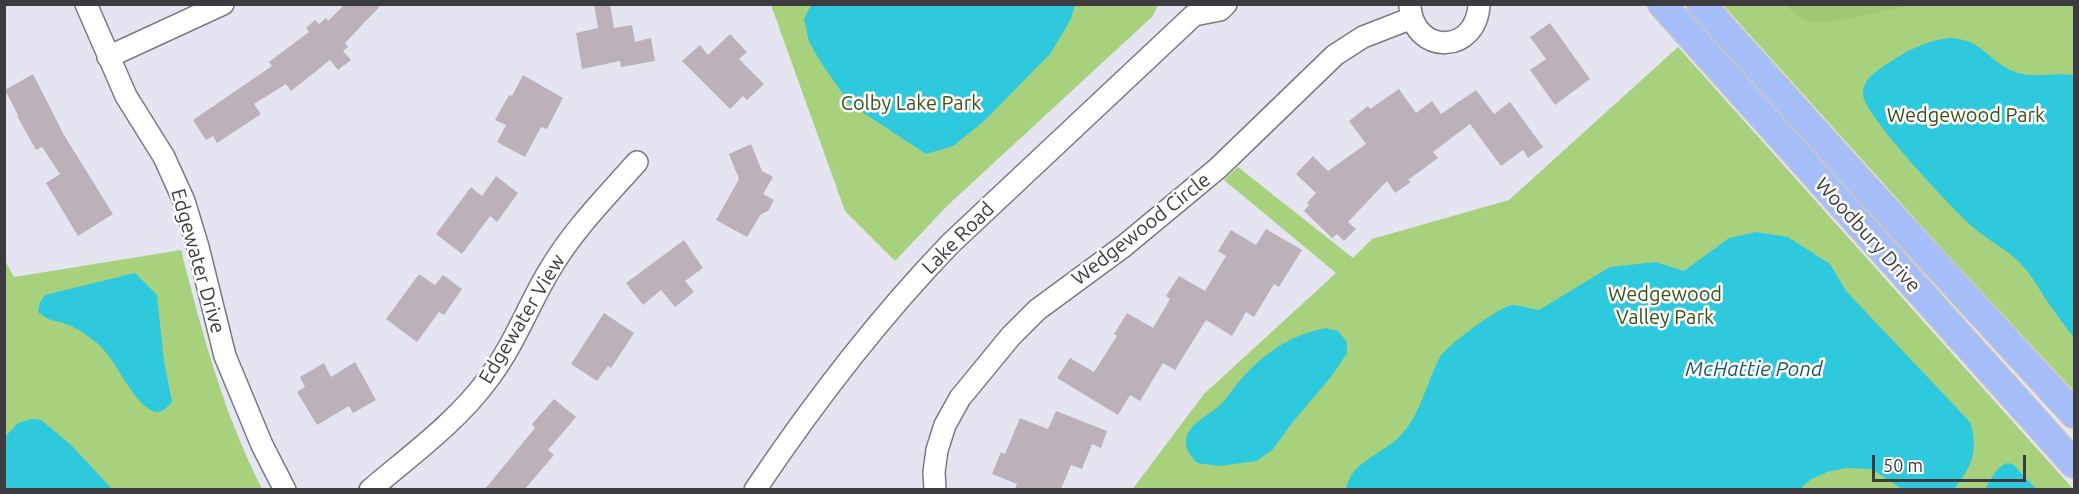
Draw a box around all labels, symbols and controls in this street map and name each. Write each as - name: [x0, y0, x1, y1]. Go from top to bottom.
- park label: Colby Lake Park: [841, 91, 981, 115]
- park label: Wedgewood Park: [1887, 103, 2045, 127]
- street label: Wedgewood Circle: [1067, 168, 1215, 290]
- street label: Woodbury Drive: [1810, 173, 1926, 297]
- street label: Edgewater Drive: [166, 186, 230, 336]
- street label: Lake Road: [917, 197, 999, 279]
- street label: Edgewater View: [474, 250, 570, 388]
- park label: Wedgewood Valley Park: [1608, 282, 1722, 329]
- water label: McHattie Pond: [1685, 356, 1823, 382]
- scale bar: [1875, 443, 2030, 481]
- text: 50 m: [1883, 455, 1923, 475]

